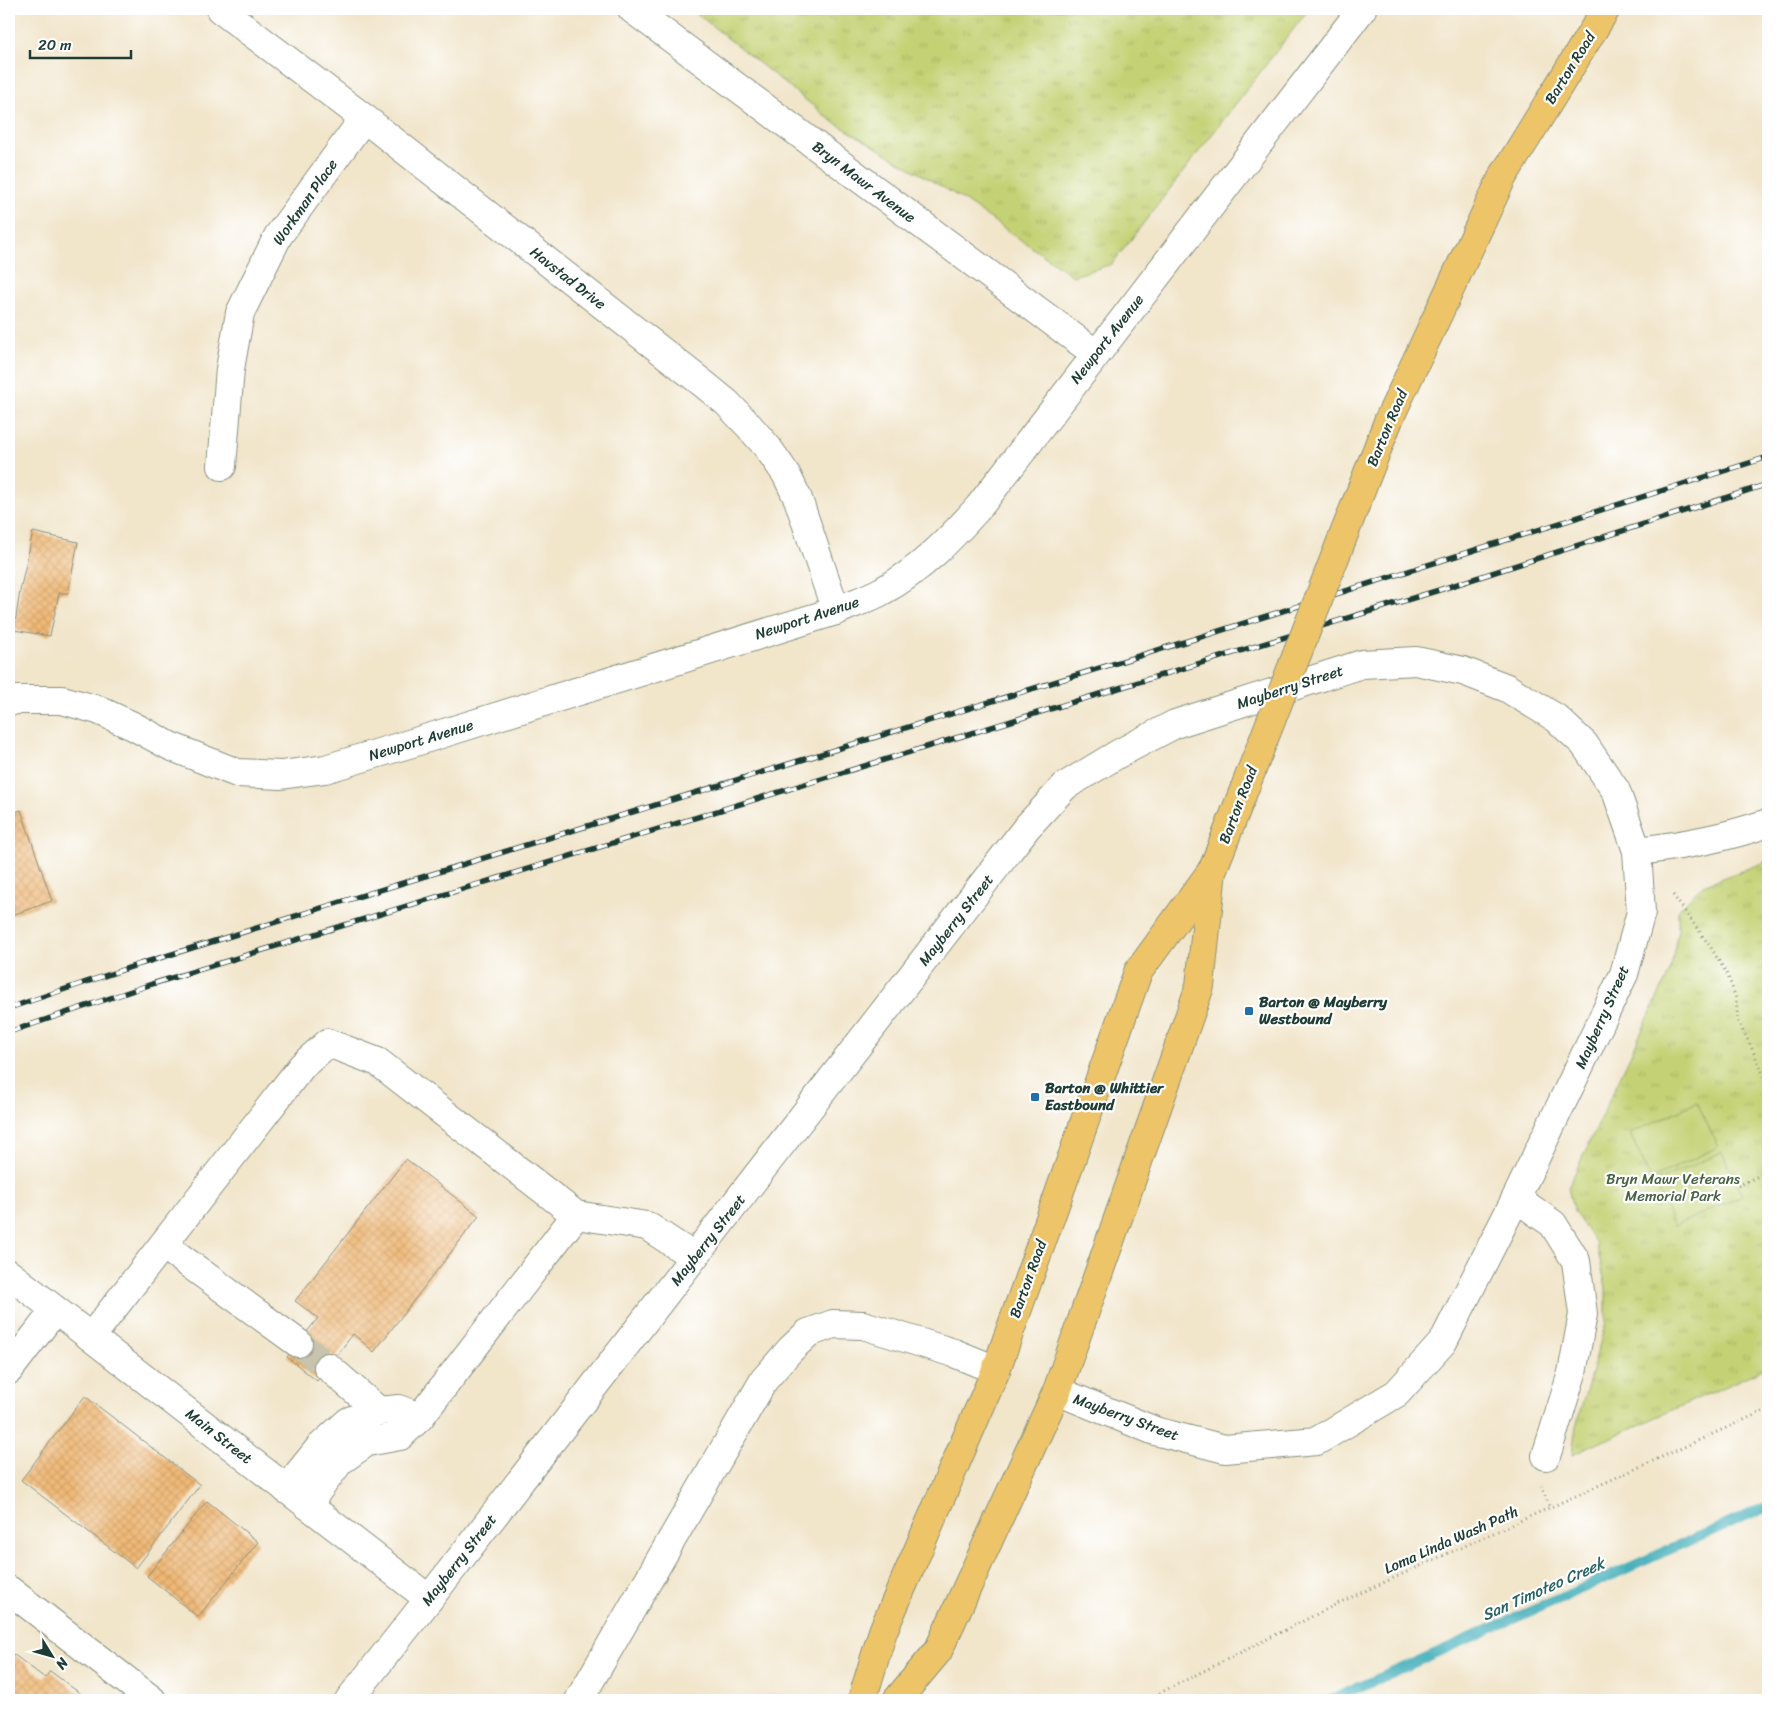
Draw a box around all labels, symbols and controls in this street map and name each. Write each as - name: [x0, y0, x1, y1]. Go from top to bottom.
- street label: Barton Road: [1537, 26, 1603, 109]
- scale bar: [30, 28, 131, 60]
- text: 20 m: [38, 32, 72, 58]
- street label: Bryn Mawr Avenue: [806, 134, 922, 230]
- street label: Workman Place: [266, 153, 345, 251]
- street label: Havstad Drive: [524, 240, 612, 317]
- street label: Newport Avenue: [1063, 288, 1151, 390]
- street label: Barton Road: [1359, 384, 1415, 471]
- street label: Newport Avenue: [751, 589, 863, 647]
- street label: Mayberry Street: [1233, 657, 1347, 716]
- street label: Newport Avenue: [365, 712, 477, 768]
- street label: Barton Road: [1211, 761, 1265, 848]
- street label: Mayberry Street: [912, 868, 1001, 972]
- street label: Mayberry Street: [1568, 961, 1637, 1073]
- place label: Barton @ Mayberry Westbound: [1259, 989, 1388, 1032]
- marker: Barton @ Mayberry Westbound: [1243, 1005, 1255, 1017]
- place label: Barton @ Whittier Eastbound: [1045, 1075, 1165, 1118]
- marker: Barton @ Whittier Eastbound: [1029, 1091, 1041, 1103]
- park label: Bryn Mawr Veterans Memorial Park: [1606, 1166, 1741, 1209]
- street label: Mayberry Street: [664, 1188, 753, 1292]
- street label: Barton Road: [1002, 1235, 1054, 1322]
- street label: Mayberry Street: [1069, 1386, 1183, 1448]
- street label: Main Street: [180, 1401, 259, 1471]
- street label: Loma Linda Wash Path: [1380, 1499, 1523, 1581]
- street label: Mayberry Street: [415, 1508, 504, 1612]
- water label: San Timoteo Creek: [1477, 1548, 1611, 1629]
- north arrow: [28, 1632, 78, 1682]
- text: N: [49, 1651, 75, 1675]

